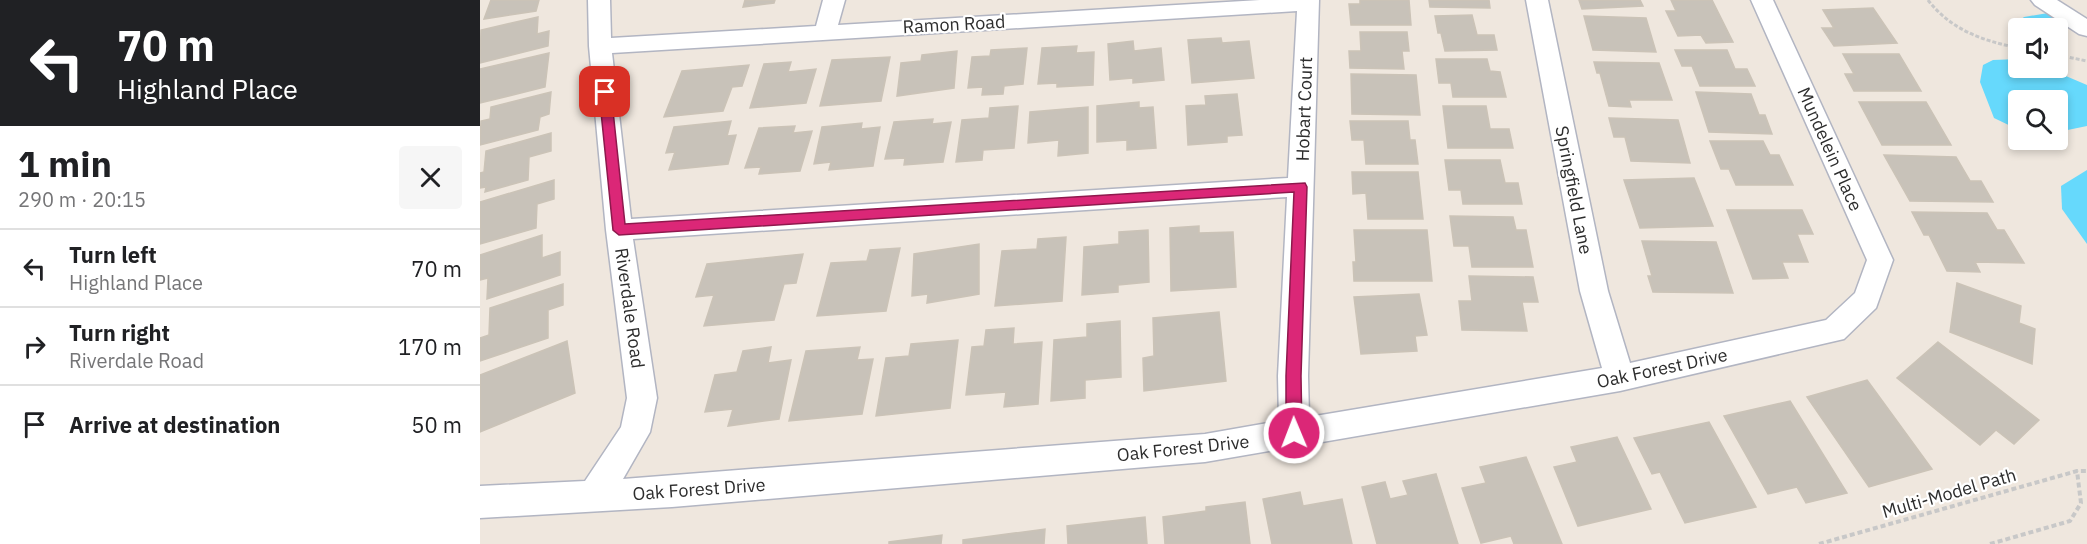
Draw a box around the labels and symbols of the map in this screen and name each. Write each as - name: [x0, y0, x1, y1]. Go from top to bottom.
- street label: Ramon Road: [902, 10, 1006, 38]
- street label: Hobart Court: [1291, 56, 1317, 162]
- pin: [579, 66, 630, 117]
- street label: Mundelein Place: [1792, 83, 1868, 215]
- street label: Springfield Lane: [1550, 124, 1598, 256]
- street label: Riverdale Road: [610, 246, 650, 370]
- street label: Oak Forest Drive: [1594, 343, 1730, 393]
- position arrow: [1262, 401, 1326, 465]
- street label: Oak Forest Drive: [1116, 430, 1251, 466]
- street label: Multi-Model Path: [1879, 463, 2019, 523]
- street label: Oak Forest Drive: [632, 473, 766, 505]

